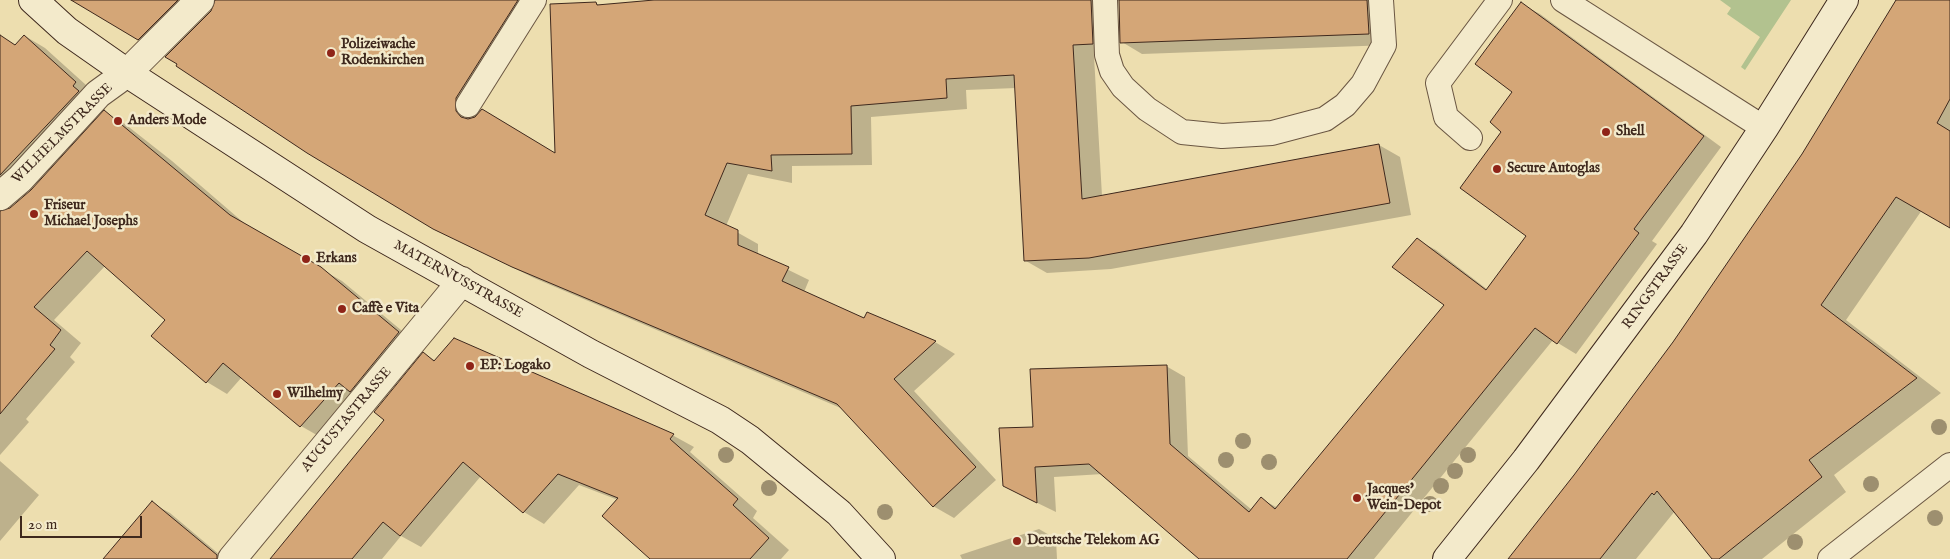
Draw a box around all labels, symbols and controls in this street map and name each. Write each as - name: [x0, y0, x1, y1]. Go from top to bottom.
- place label: Polizeiwache Rodenkirchen: [341, 37, 424, 70]
- marker: Polizeiwache Rodenkirchen: [325, 47, 337, 59]
- street label: WILHELMSTRASSE: [9, 80, 117, 188]
- place label: Anders Mode: [128, 113, 206, 129]
- marker: Anders Mode: [112, 115, 124, 127]
- place label: Shell: [1616, 124, 1645, 140]
- marker: Shell: [1600, 126, 1612, 138]
- place label: Secure Autoglas: [1507, 161, 1600, 177]
- marker: Secure Autoglas: [1491, 163, 1503, 175]
- place label: Friseur Michael Josephs: [44, 198, 138, 230]
- marker: Friseur Michael Josephs: [28, 208, 40, 220]
- street label: MATERNUSSTRASSE: [390, 237, 526, 323]
- street label: RINGSTRASSE: [1619, 241, 1693, 333]
- place label: Erkans: [316, 251, 357, 267]
- marker: Erkans: [300, 253, 312, 265]
- place label: Caffè e Vita: [352, 301, 419, 317]
- marker: Caffè e Vita: [336, 303, 348, 315]
- place label: EP: Logako: [480, 358, 551, 374]
- marker: EP: Logako: [464, 360, 476, 372]
- street label: AUGUSTASTRASSE: [298, 364, 396, 476]
- place label: Wilhelmy: [287, 386, 343, 402]
- marker: Wilhelmy: [271, 388, 283, 400]
- place label: Jacques' Wein-Depot: [1367, 482, 1441, 514]
- marker: Jacques' Wein-Depot: [1351, 492, 1363, 504]
- scale bar: [22, 506, 145, 538]
- text: 20 m: [28, 515, 57, 534]
- place label: Deutsche Telekom AG: [1027, 533, 1159, 549]
- marker: Deutsche Telekom AG: [1011, 535, 1023, 547]

